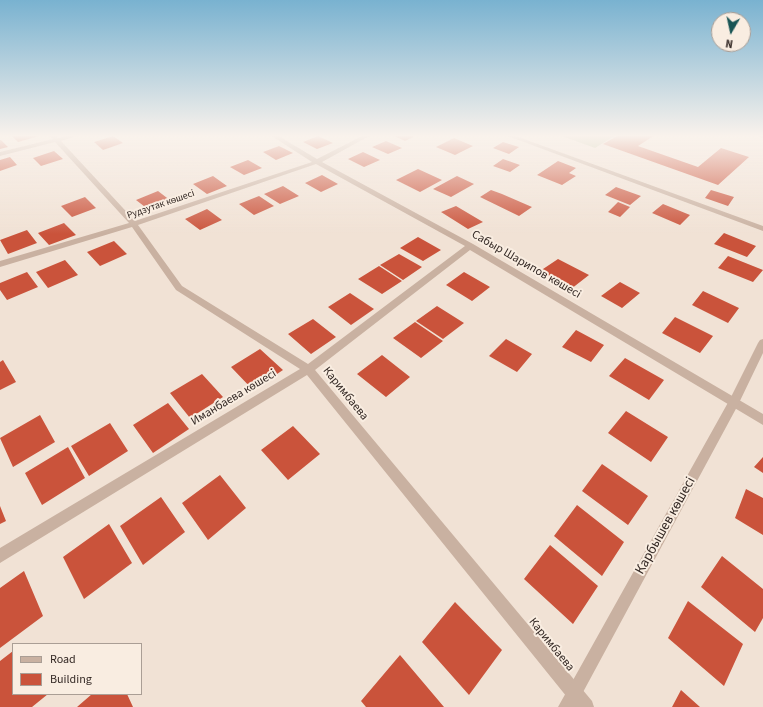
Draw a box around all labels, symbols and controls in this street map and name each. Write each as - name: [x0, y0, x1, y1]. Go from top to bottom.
- north arrow: [711, 12, 751, 52]
- text: N: [724, 35, 734, 51]
- street label: Рудзутак көшесі: [126, 188, 196, 222]
- street label: Сабыр Шарипов көшесі: [469, 228, 583, 302]
- street label: Каримбаева: [319, 364, 371, 424]
- street label: Иманбаева көшесі: [189, 367, 279, 429]
- street label: Карбышев көшесі: [632, 474, 700, 578]
- street label: Каримбаева: [525, 615, 577, 675]
- legend: [12, 643, 142, 695]
- text: Road: [50, 651, 76, 668]
- text: Building: [50, 671, 92, 688]

